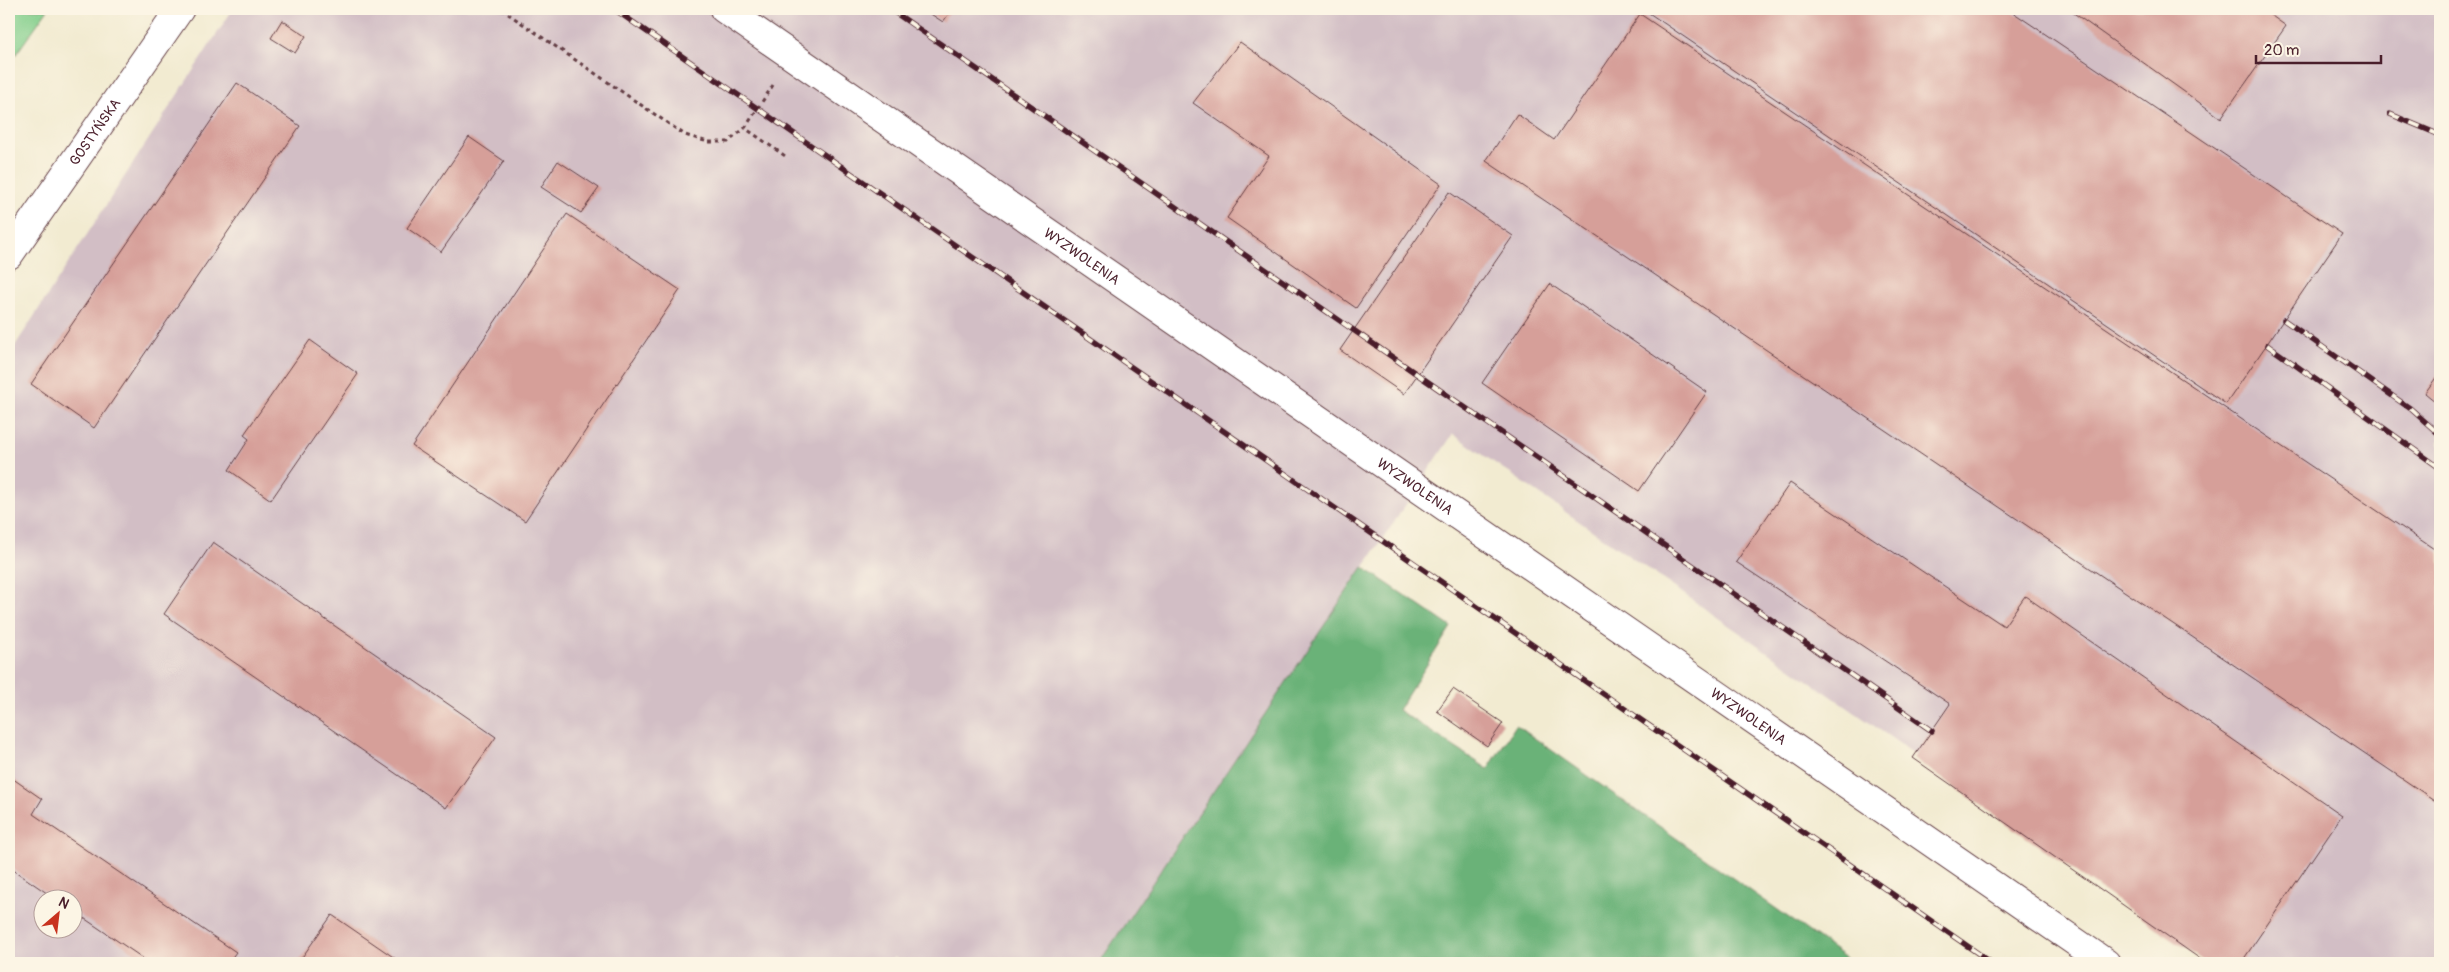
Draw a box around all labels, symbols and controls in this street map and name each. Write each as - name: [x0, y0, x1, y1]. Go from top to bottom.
- scale bar: [2256, 32, 2382, 64]
- text: 20 m: [2264, 41, 2299, 60]
- street label: GOSTYŃSKA: [66, 95, 124, 169]
- street label: WYZWOLENIA: [1041, 224, 1123, 289]
- street label: WYZWOLENIA: [1374, 455, 1456, 519]
- street label: WYZWOLENIA: [1707, 685, 1789, 749]
- north arrow: [32, 890, 82, 940]
- text: N: [56, 893, 72, 913]

